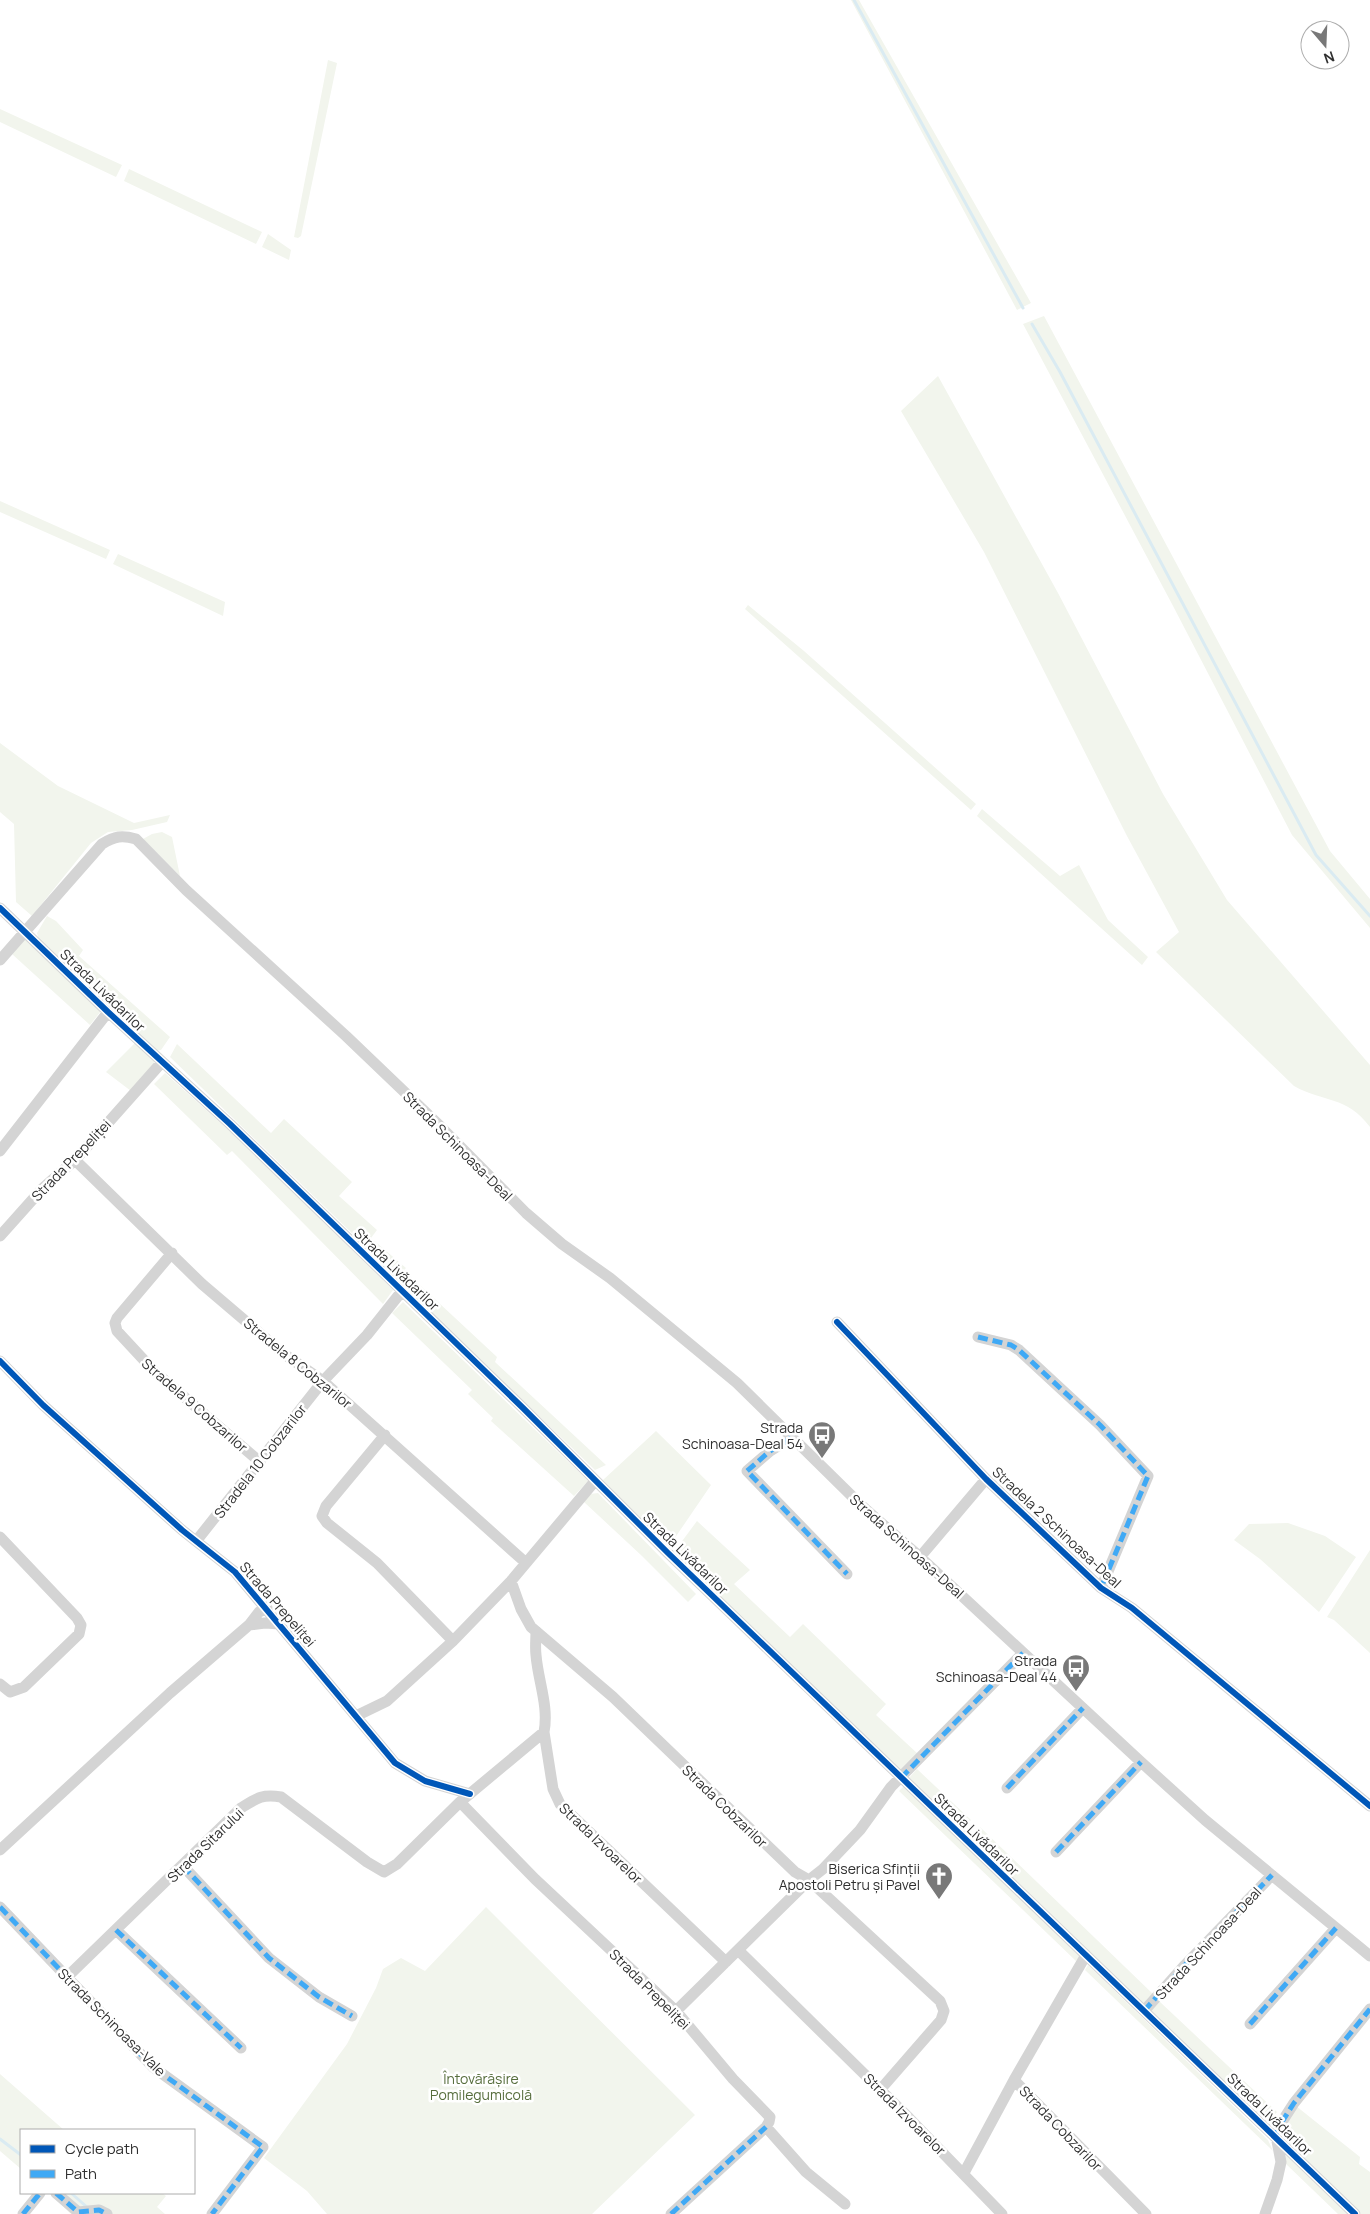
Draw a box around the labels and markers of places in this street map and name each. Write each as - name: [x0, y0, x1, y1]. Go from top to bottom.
- place label: Strada Schinoasa-Deal 54: [682, 1418, 803, 1453]
- bus stop icon: Strada Schinoasa-Deal 54: [807, 1420, 837, 1459]
- place label: Strada Schinoasa-Deal 44: [936, 1651, 1057, 1686]
- bus stop icon: Strada Schinoasa-Deal 44: [1061, 1653, 1091, 1692]
- place label: Biserica Sfinții Apostoli Petru și Pavel: [779, 1859, 920, 1894]
- church icon: Biserica Sfinții Apostoli Petru și Pavel: [924, 1861, 954, 1900]

